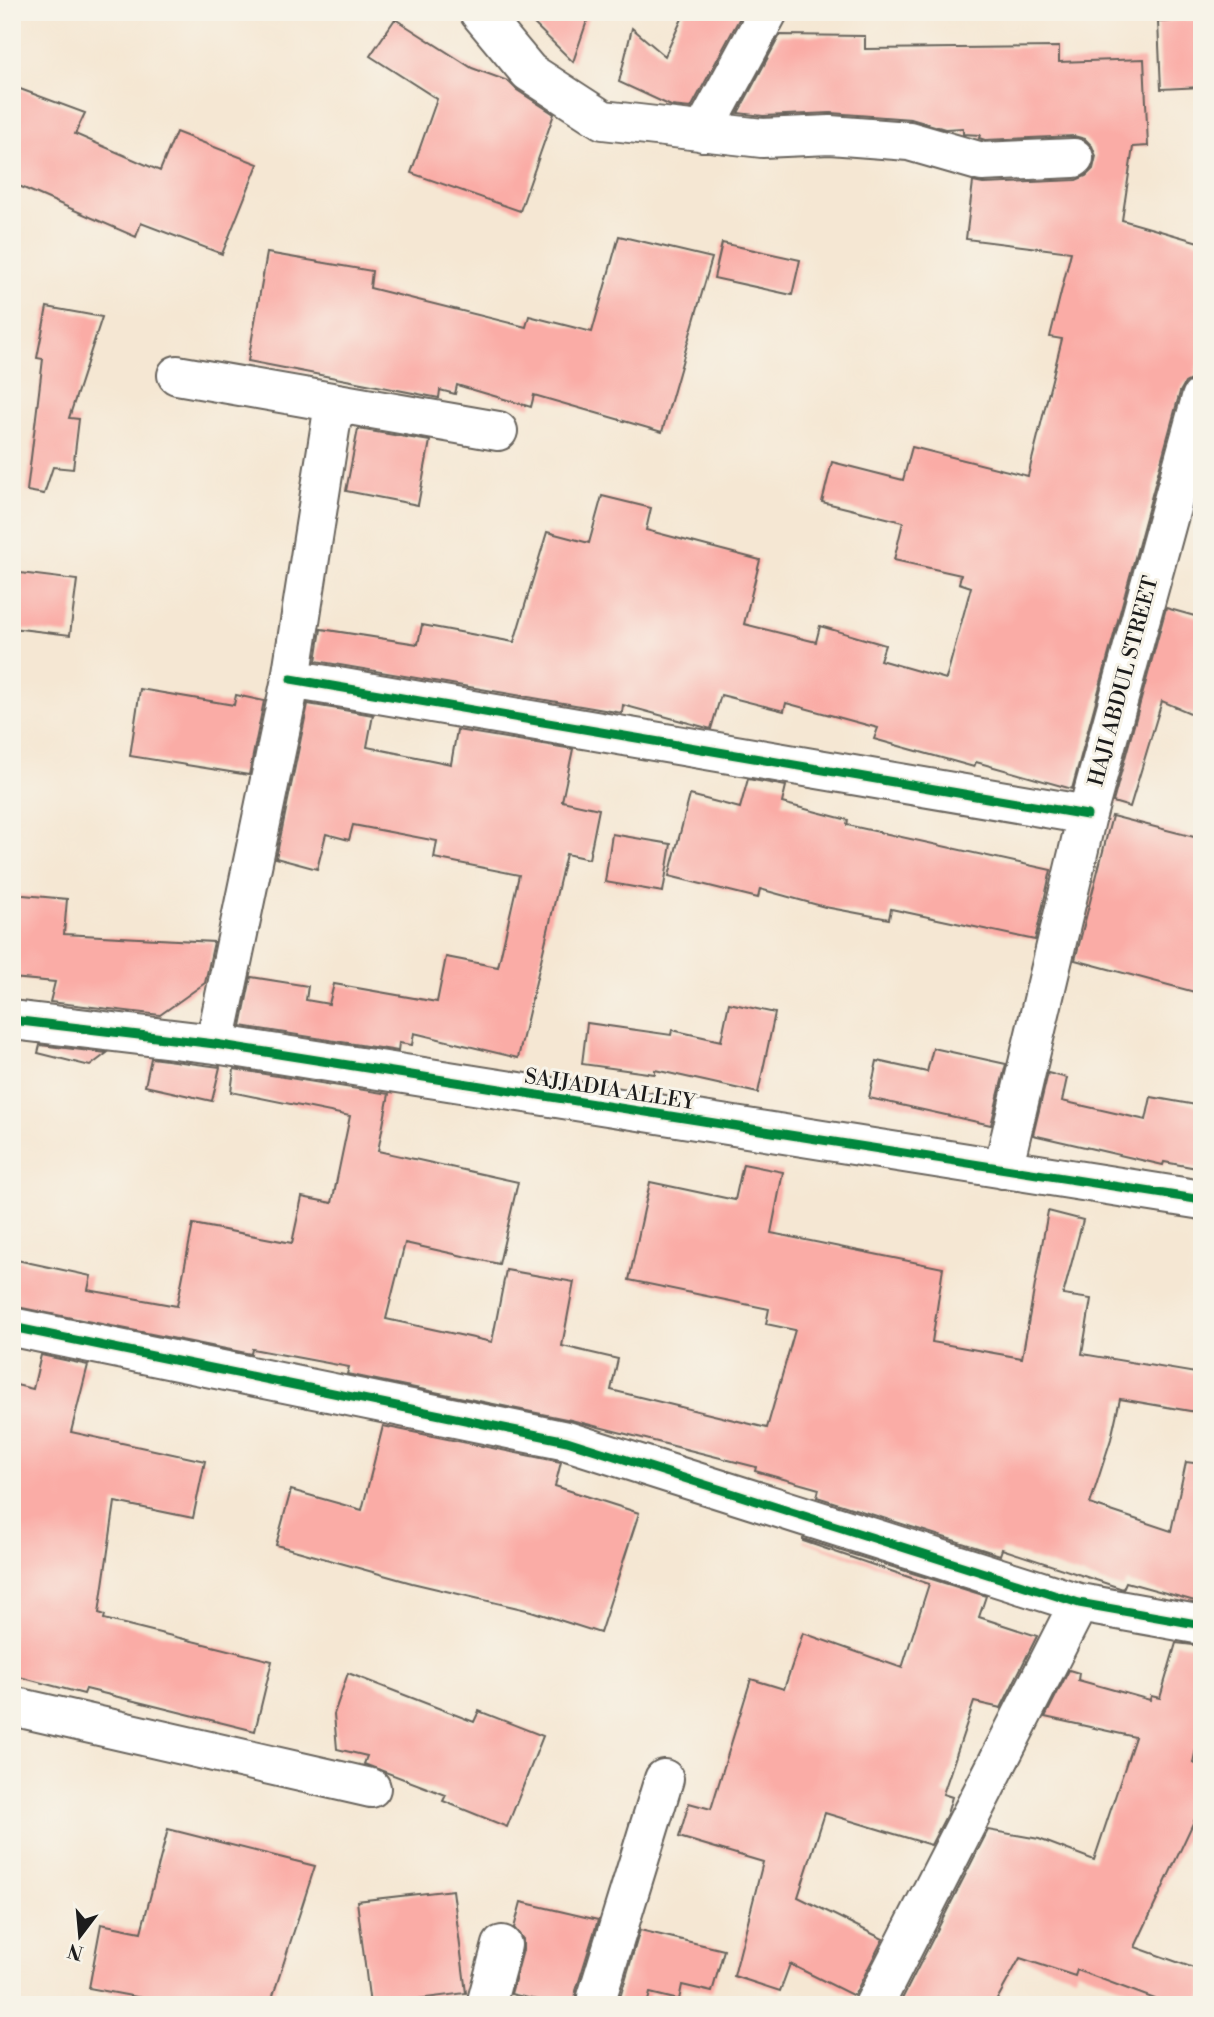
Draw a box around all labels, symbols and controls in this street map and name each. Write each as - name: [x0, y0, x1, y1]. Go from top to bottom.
- street label: HAJI ABDUL STREET: [1083, 573, 1165, 789]
- street label: SAJJADIA ALLEY: [523, 1064, 698, 1117]
- north arrow: [46, 1902, 116, 1972]
- text: N: [65, 1938, 86, 1965]

